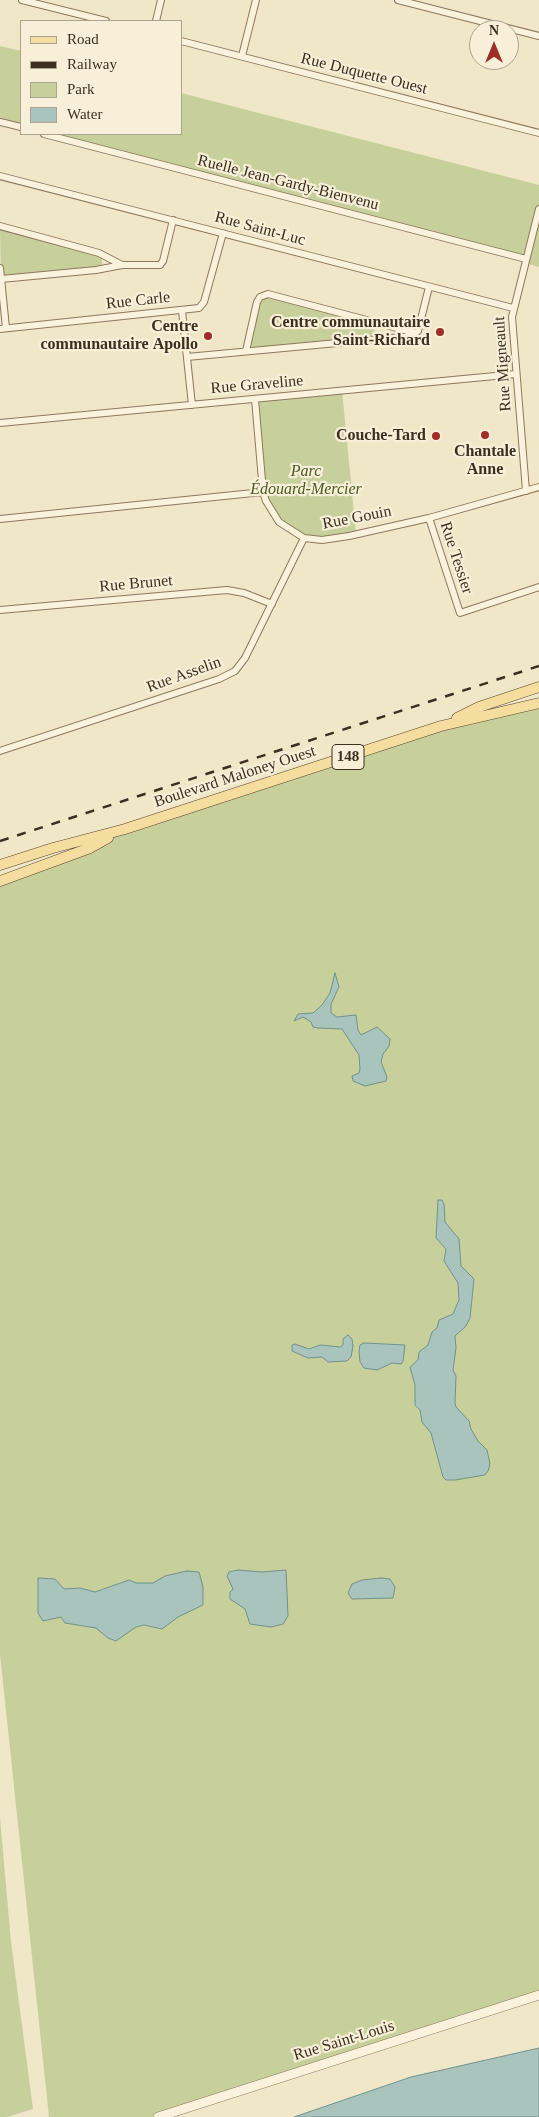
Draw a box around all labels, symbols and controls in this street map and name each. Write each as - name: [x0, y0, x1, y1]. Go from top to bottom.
- legend: [20, 20, 182, 135]
- north arrow: [469, 20, 519, 70]
- text: N: [489, 23, 499, 38]
- text: Road: [67, 31, 99, 47]
- street label: Rue Duquette Ouest: [299, 49, 429, 99]
- text: Railway: [67, 56, 117, 72]
- text: Park: [67, 81, 95, 97]
- text: Water: [67, 106, 102, 122]
- street label: Ruelle Jean-Gardy-Bienvenu: [195, 151, 381, 215]
- street label: Rue Saint-Luc: [213, 208, 307, 250]
- street label: Rue Carle: [105, 288, 171, 314]
- place label: Centre communautaire Saint-Richard: [271, 313, 430, 351]
- street label: Rue Migneault: [490, 316, 516, 412]
- place label: Centre communautaire Apollo: [41, 317, 198, 355]
- marker: Centre communautaire Saint-Richard: [434, 326, 446, 338]
- marker: Centre communautaire Apollo: [202, 330, 214, 342]
- street label: Rue Graveline: [210, 371, 304, 399]
- place label: Couche-Tard: [336, 426, 426, 446]
- marker: Chantale Anne: [479, 429, 491, 441]
- marker: Couche-Tard: [430, 430, 442, 442]
- place label: Chantale Anne: [454, 442, 516, 480]
- park label: Parc Édouard-Mercier: [250, 462, 362, 500]
- street label: Rue Gouin: [321, 502, 393, 534]
- street label: Rue Tessier: [435, 519, 477, 597]
- street label: Rue Brunet: [99, 571, 173, 597]
- street label: Rue Asselin: [144, 653, 224, 697]
- street label: Boulevard Maloney Ouest: [152, 742, 318, 812]
- road number: 148: [332, 744, 364, 770]
- street label: Rue Saint-Louis: [291, 2017, 397, 2065]

